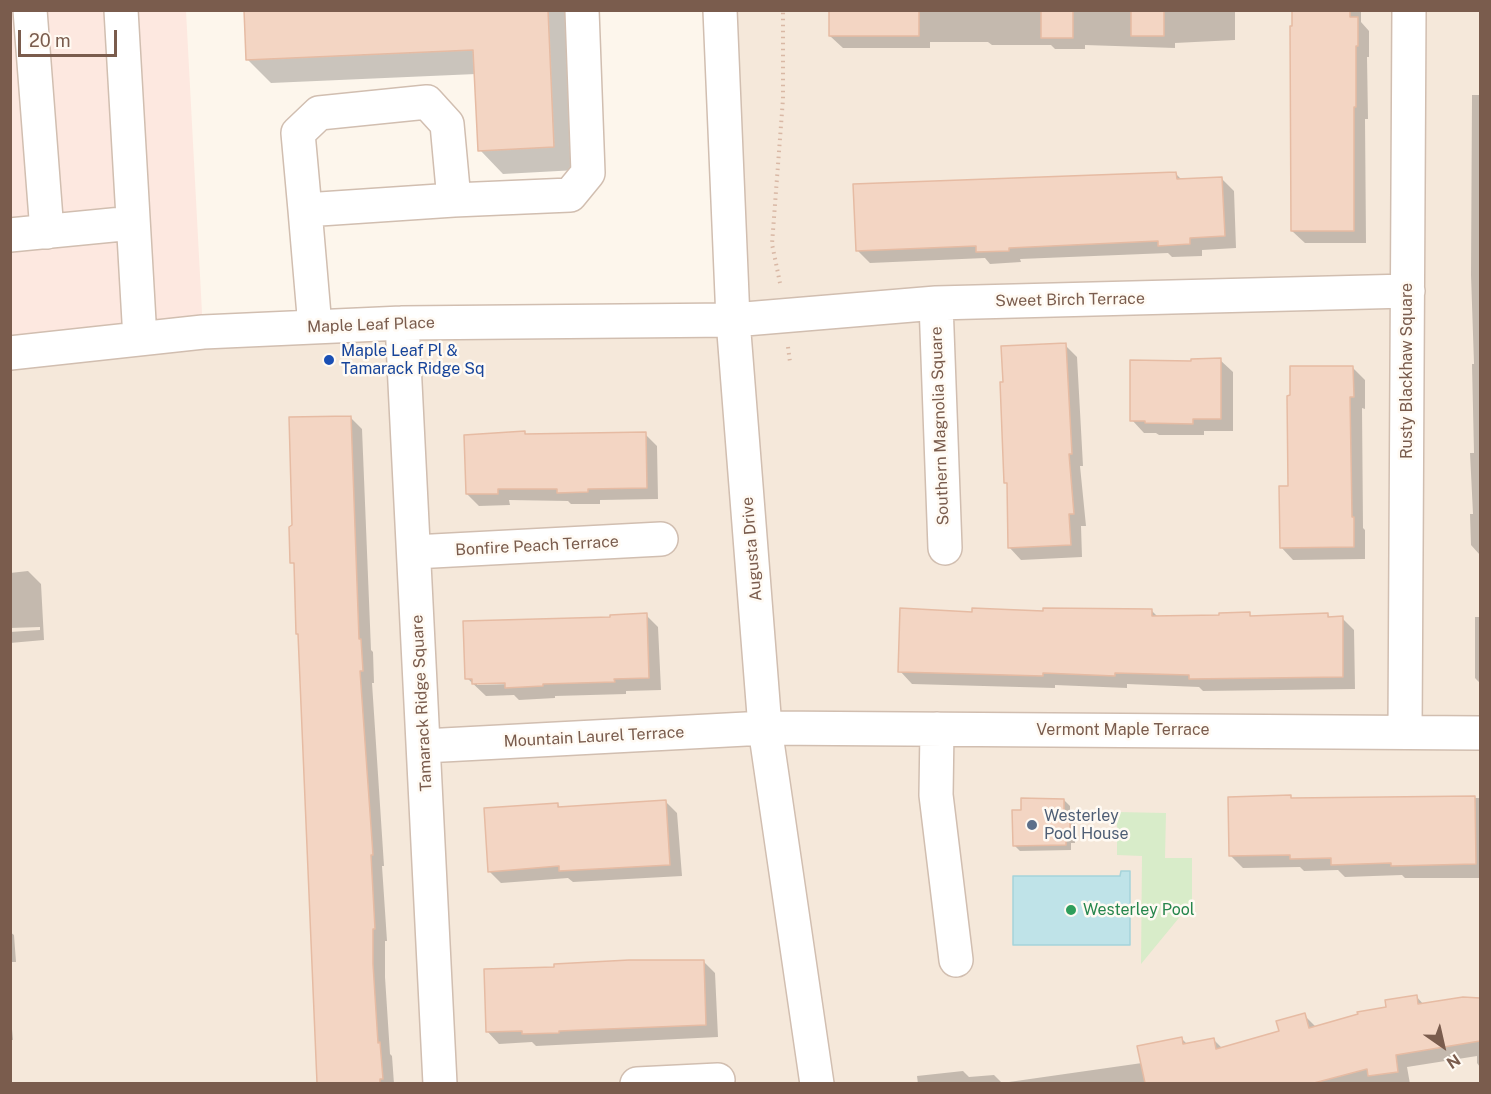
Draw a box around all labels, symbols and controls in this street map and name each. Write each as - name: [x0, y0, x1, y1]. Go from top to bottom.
- scale bar: [21, 18, 120, 56]
- text: 20 m: [29, 30, 71, 51]
- street label: Rusty Blackhaw Square: [1397, 283, 1417, 459]
- street label: Sweet Birch Terrace: [995, 289, 1145, 311]
- street label: Maple Leaf Place: [307, 313, 435, 337]
- street label: Southern Magnolia Square: [927, 326, 953, 526]
- place label: Maple Leaf Pl & Tamarack Ridge Sq: [341, 341, 484, 379]
- marker: Maple Leaf Pl & Tamarack Ridge Sq: [322, 353, 336, 367]
- street label: Augusta Drive: [738, 496, 766, 602]
- street label: Bonfire Peach Terrace: [455, 532, 619, 560]
- street label: Tamarack Ridge Square: [408, 614, 436, 792]
- street label: Vermont Maple Terrace: [1036, 720, 1210, 740]
- street label: Mountain Laurel Terrace: [503, 723, 685, 751]
- place label: Westerley Pool House: [1044, 806, 1128, 844]
- marker: Westerley Pool House: [1025, 818, 1039, 832]
- place label: Westerley Pool: [1083, 900, 1195, 920]
- marker: Westerley Pool: [1064, 903, 1078, 917]
- north arrow: [1413, 1016, 1473, 1076]
- text: N: [1443, 1050, 1464, 1073]

